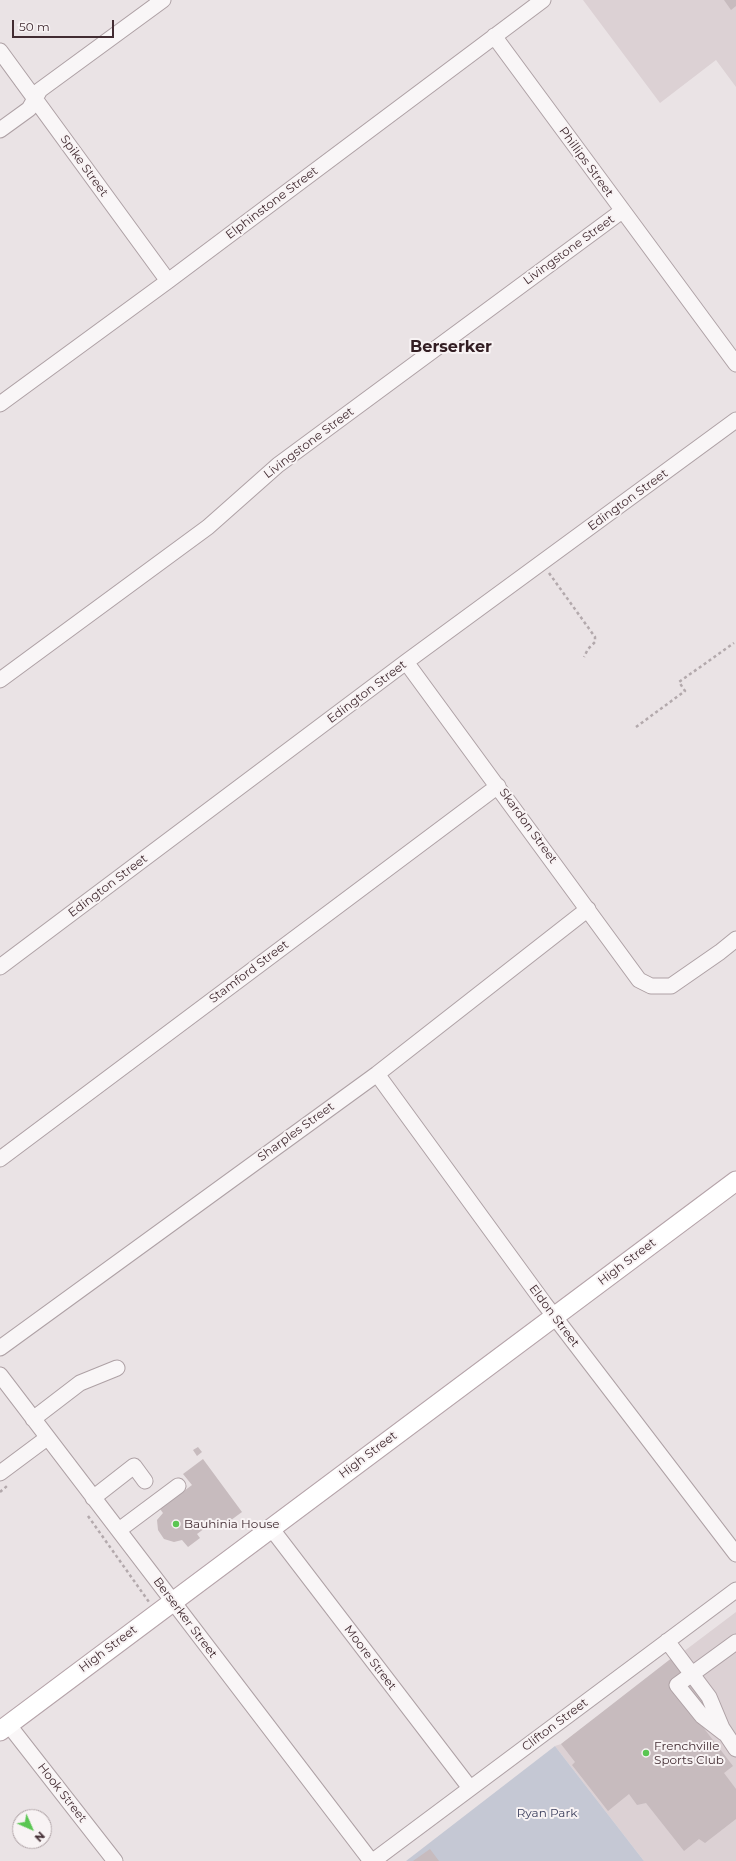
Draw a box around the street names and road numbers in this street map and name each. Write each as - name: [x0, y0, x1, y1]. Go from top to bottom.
- street label: Phillips Street: [556, 124, 616, 200]
- street label: Spike Street: [57, 133, 111, 199]
- street label: Elphinstone Street: [223, 164, 321, 242]
- street label: Livingstone Street: [521, 212, 617, 288]
- street label: Livingstone Street: [261, 404, 357, 482]
- street label: Edington Street: [585, 466, 671, 534]
- street label: Edington Street: [325, 658, 409, 726]
- street label: Skardon Street: [496, 786, 560, 866]
- street label: Edington Street: [66, 852, 150, 920]
- street label: Stamford Street: [207, 938, 291, 1006]
- street label: Sharples Street: [255, 1099, 337, 1165]
- street label: High Street: [595, 1236, 659, 1288]
- street label: Eldon Street: [526, 1282, 582, 1350]
- street label: High Street: [336, 1429, 400, 1481]
- street label: Berserker Street: [150, 1575, 220, 1661]
- street label: High Street: [76, 1623, 140, 1675]
- street label: Moore Street: [341, 1623, 399, 1693]
- street label: Clifton Street: [519, 1696, 591, 1754]
- street label: Hook Street: [34, 1760, 90, 1826]

